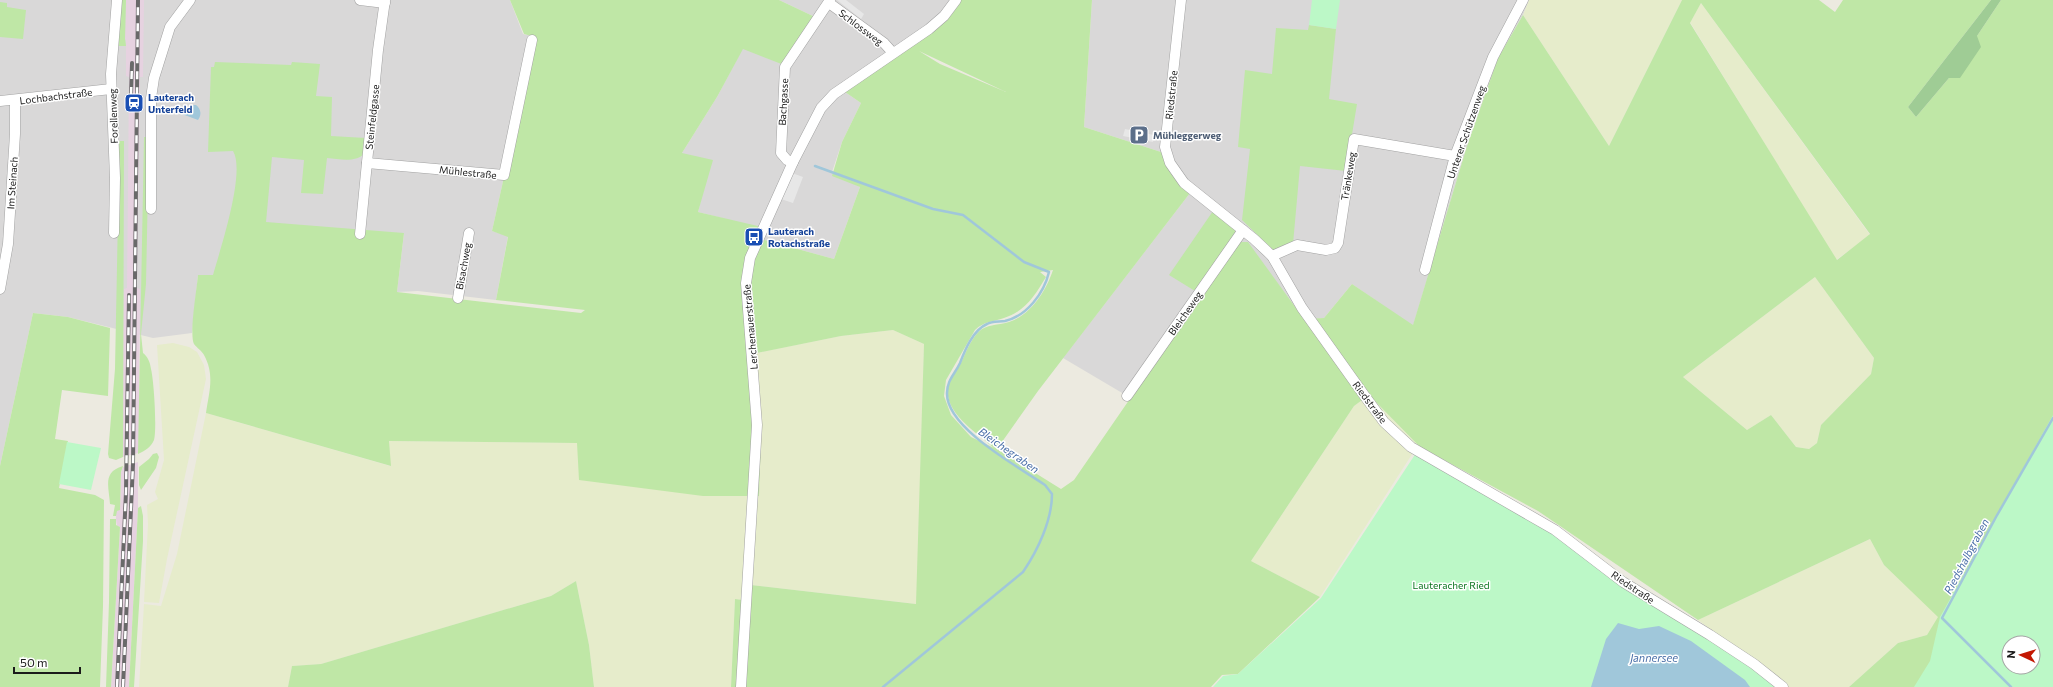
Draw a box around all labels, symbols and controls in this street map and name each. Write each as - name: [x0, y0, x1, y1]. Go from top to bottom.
- street label: Schlossweg: [836, 6, 886, 48]
- street label: Riedstraße: [1162, 70, 1180, 120]
- street label: Bachgasse: [776, 78, 790, 126]
- street label: Unterer Schützenweg: [1444, 83, 1488, 180]
- street label: Steinfeldgasse: [363, 84, 381, 150]
- street label: Lochbachstraße: [19, 86, 93, 106]
- street label: Forellenweg: [106, 88, 120, 144]
- place label: Lauterach Unterfeld: [148, 91, 194, 115]
- station icon: Lauterach Unterfeld: [123, 92, 145, 114]
- parking icon: Mühleggerweg: [1128, 124, 1150, 146]
- place label: Mühleggerweg: [1153, 129, 1222, 141]
- street label: Tränkeweg: [1338, 150, 1358, 201]
- street label: Im Steinach: [4, 156, 20, 210]
- street label: Mühlestraße: [439, 163, 497, 181]
- place label: Lauterach Rotachstraße: [768, 225, 830, 249]
- bus stop icon: Lauterach Rotachstraße: [743, 226, 765, 248]
- street label: Bisachweg: [453, 241, 473, 291]
- street label: Lerchenauerstraße: [740, 284, 760, 370]
- street label: Bleicheweg: [1165, 288, 1205, 337]
- street label: Riedstraße: [1350, 379, 1390, 425]
- water label: Bleichegraben: [976, 424, 1042, 476]
- water label: Riedshalbgraben: [1941, 516, 1991, 596]
- street label: Riedstraße: [1609, 568, 1657, 606]
- park label: Lauteracher Ried: [1412, 579, 1490, 591]
- north arrow: [2001, 635, 2041, 675]
- scale bar: [14, 649, 80, 675]
- text: N: [2004, 650, 2017, 659]
- water label: Jannersee: [1629, 651, 1678, 665]
- text: 50 m: [20, 655, 48, 669]

